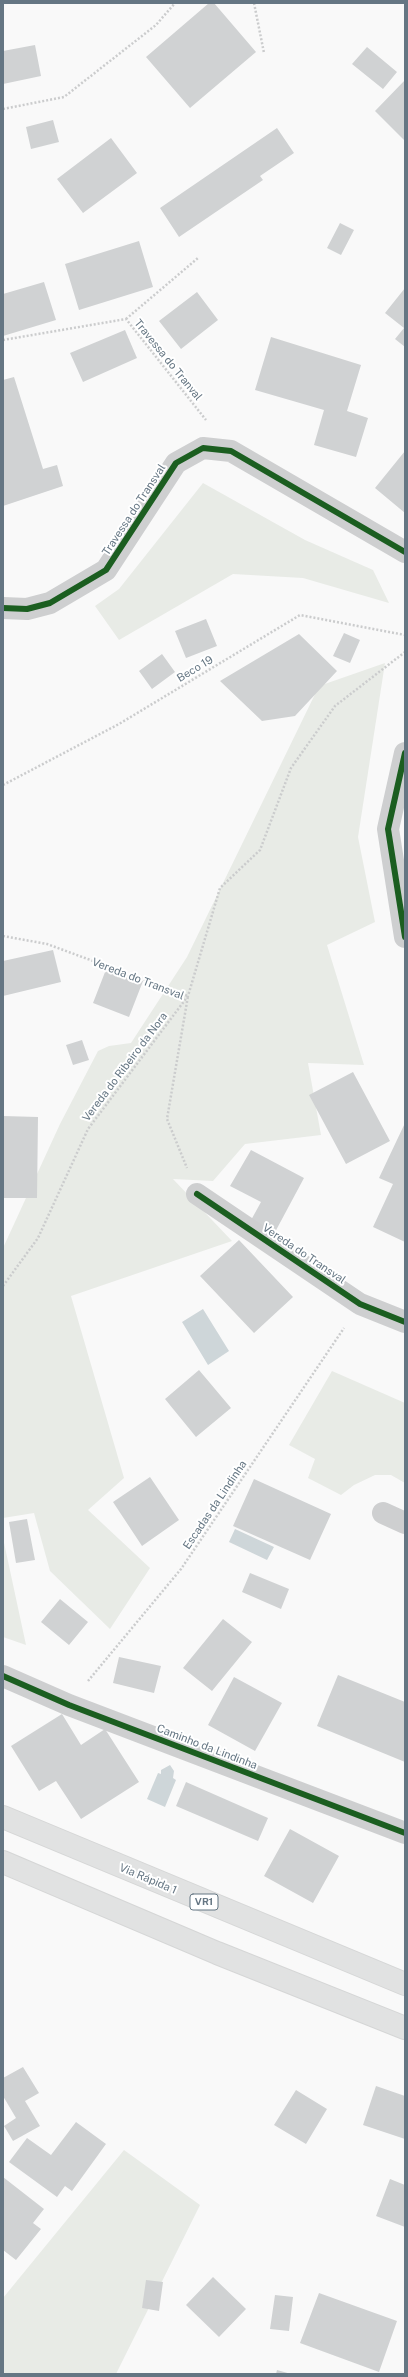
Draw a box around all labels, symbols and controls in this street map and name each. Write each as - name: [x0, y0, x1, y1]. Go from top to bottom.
- street label: Travessa do Tranval: [131, 317, 205, 403]
- street label: Travessa do Transval: [100, 462, 168, 558]
- street label: Beco 19: [175, 653, 215, 685]
- street label: Vereda do Transval: [90, 955, 186, 1003]
- street label: Vereda do Ribeiro da Nora: [80, 1010, 170, 1124]
- street label: Vereda do Transval: [260, 1221, 348, 1287]
- street label: Escadas da Lindinha: [180, 1458, 250, 1552]
- street label: Caminho da Lindinha: [155, 1722, 259, 1772]
- street label: Via Rápida 1: [117, 1861, 179, 1897]
- road number: VR1: [190, 1894, 218, 1910]

